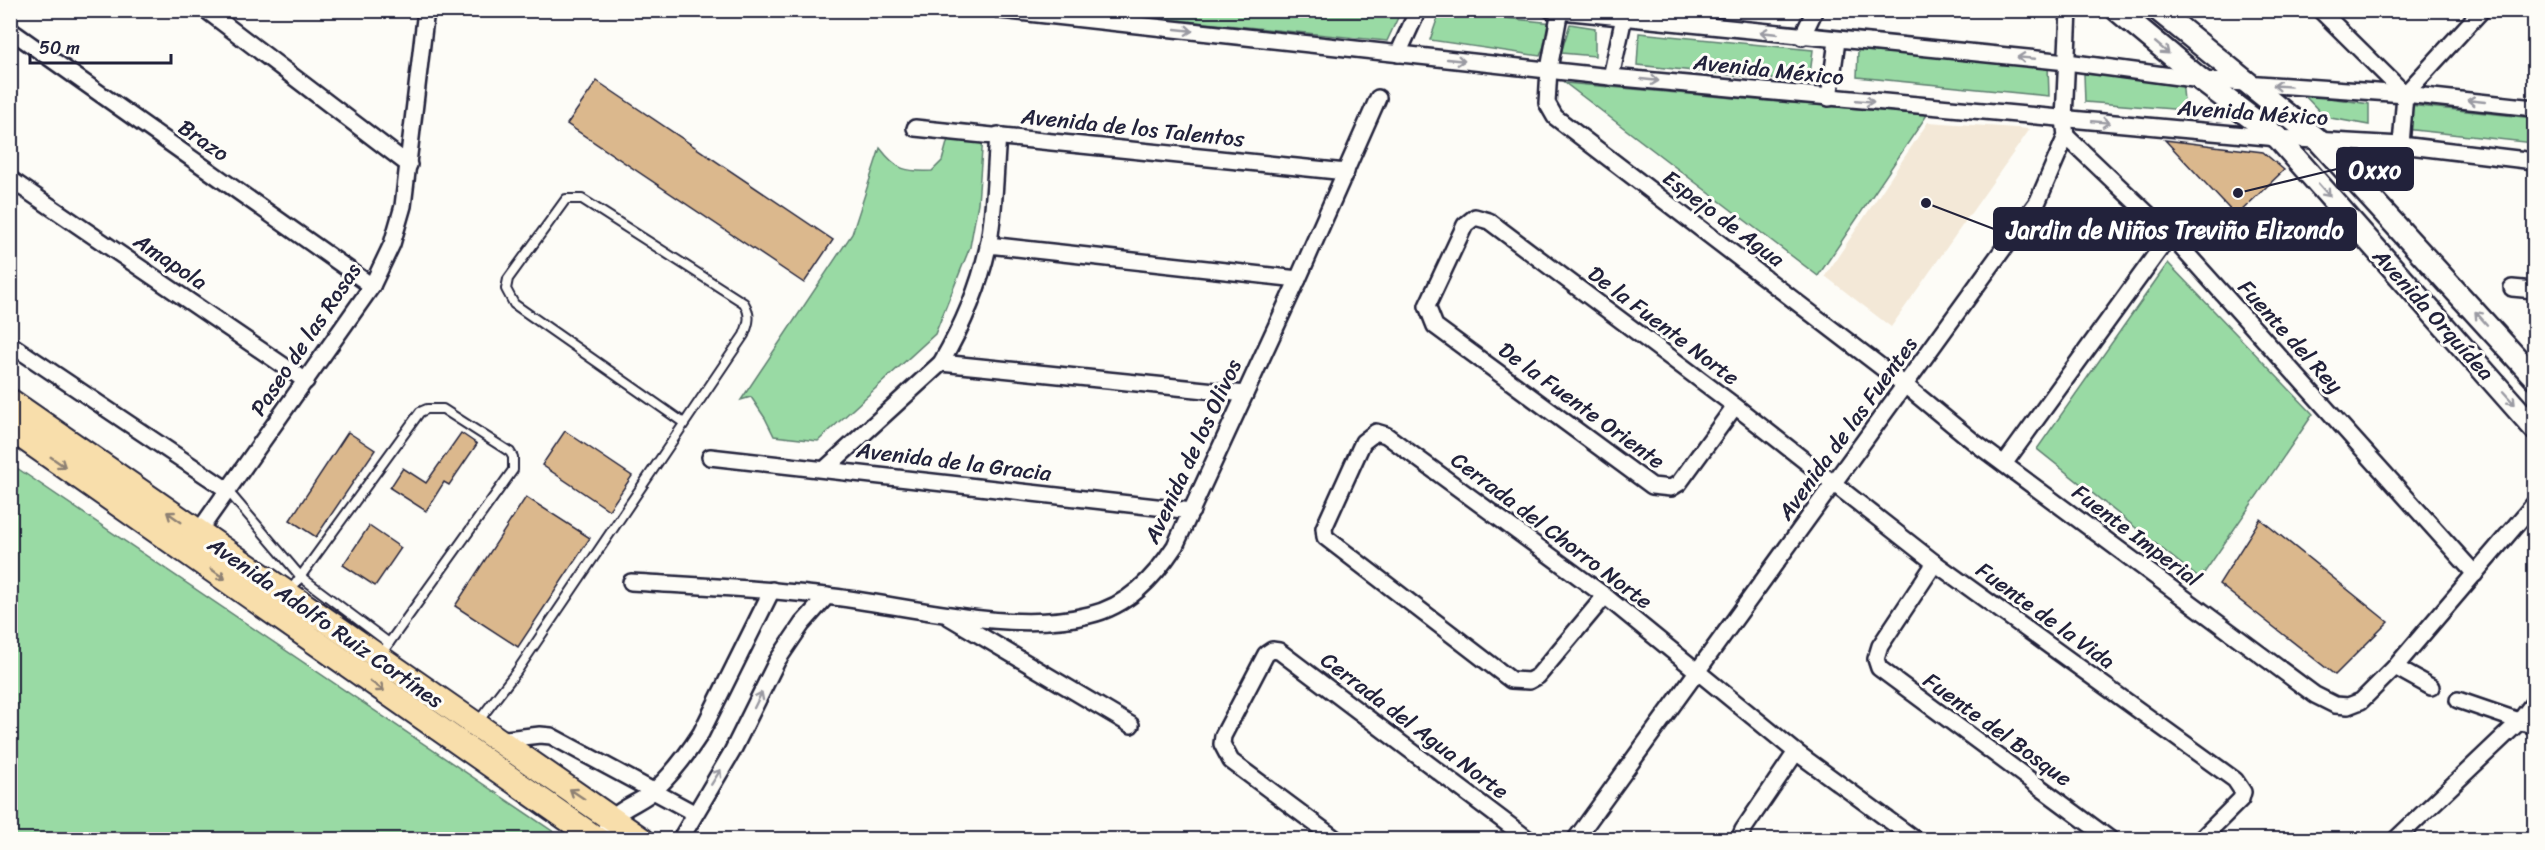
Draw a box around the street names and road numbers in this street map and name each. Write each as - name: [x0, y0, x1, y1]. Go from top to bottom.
- street label: Avenida México: [1691, 42, 1846, 97]
- street label: Avenida México: [2175, 88, 2330, 137]
- street label: Avenida de los Talentos: [1019, 96, 1247, 159]
- street label: Brazo: [170, 108, 238, 172]
- street label: Espejo de Agua: [1654, 159, 1794, 278]
- street label: Amapola: [125, 222, 216, 301]
- street label: Avenida Orquídea: [2362, 238, 2504, 390]
- street label: Paseo de las Rosas: [239, 254, 372, 424]
- street label: De la Fuente Norte: [1579, 255, 1748, 396]
- street label: Fuente del Rey: [2228, 270, 2354, 403]
- street label: Avenida de las Fuentes: [1766, 328, 1928, 529]
- street label: De la Fuente Oriente: [1490, 331, 1674, 480]
- street label: Avenida de los Olivos: [1132, 352, 1252, 551]
- street label: Avenida de la Gracia: [853, 430, 1054, 493]
- street label: Cerrada del Chorro Norte: [1442, 441, 1661, 620]
- street label: Fuente Imperial: [2064, 474, 2210, 598]
- street label: Avenida Adolfo Ruiz Cortínes: [199, 525, 453, 719]
- street label: Fuente de la Vida: [1967, 551, 2124, 680]
- street label: Cerrada del Agua Norte: [1312, 641, 1517, 810]
- street label: Fuente del Bosque: [1915, 662, 2081, 797]

